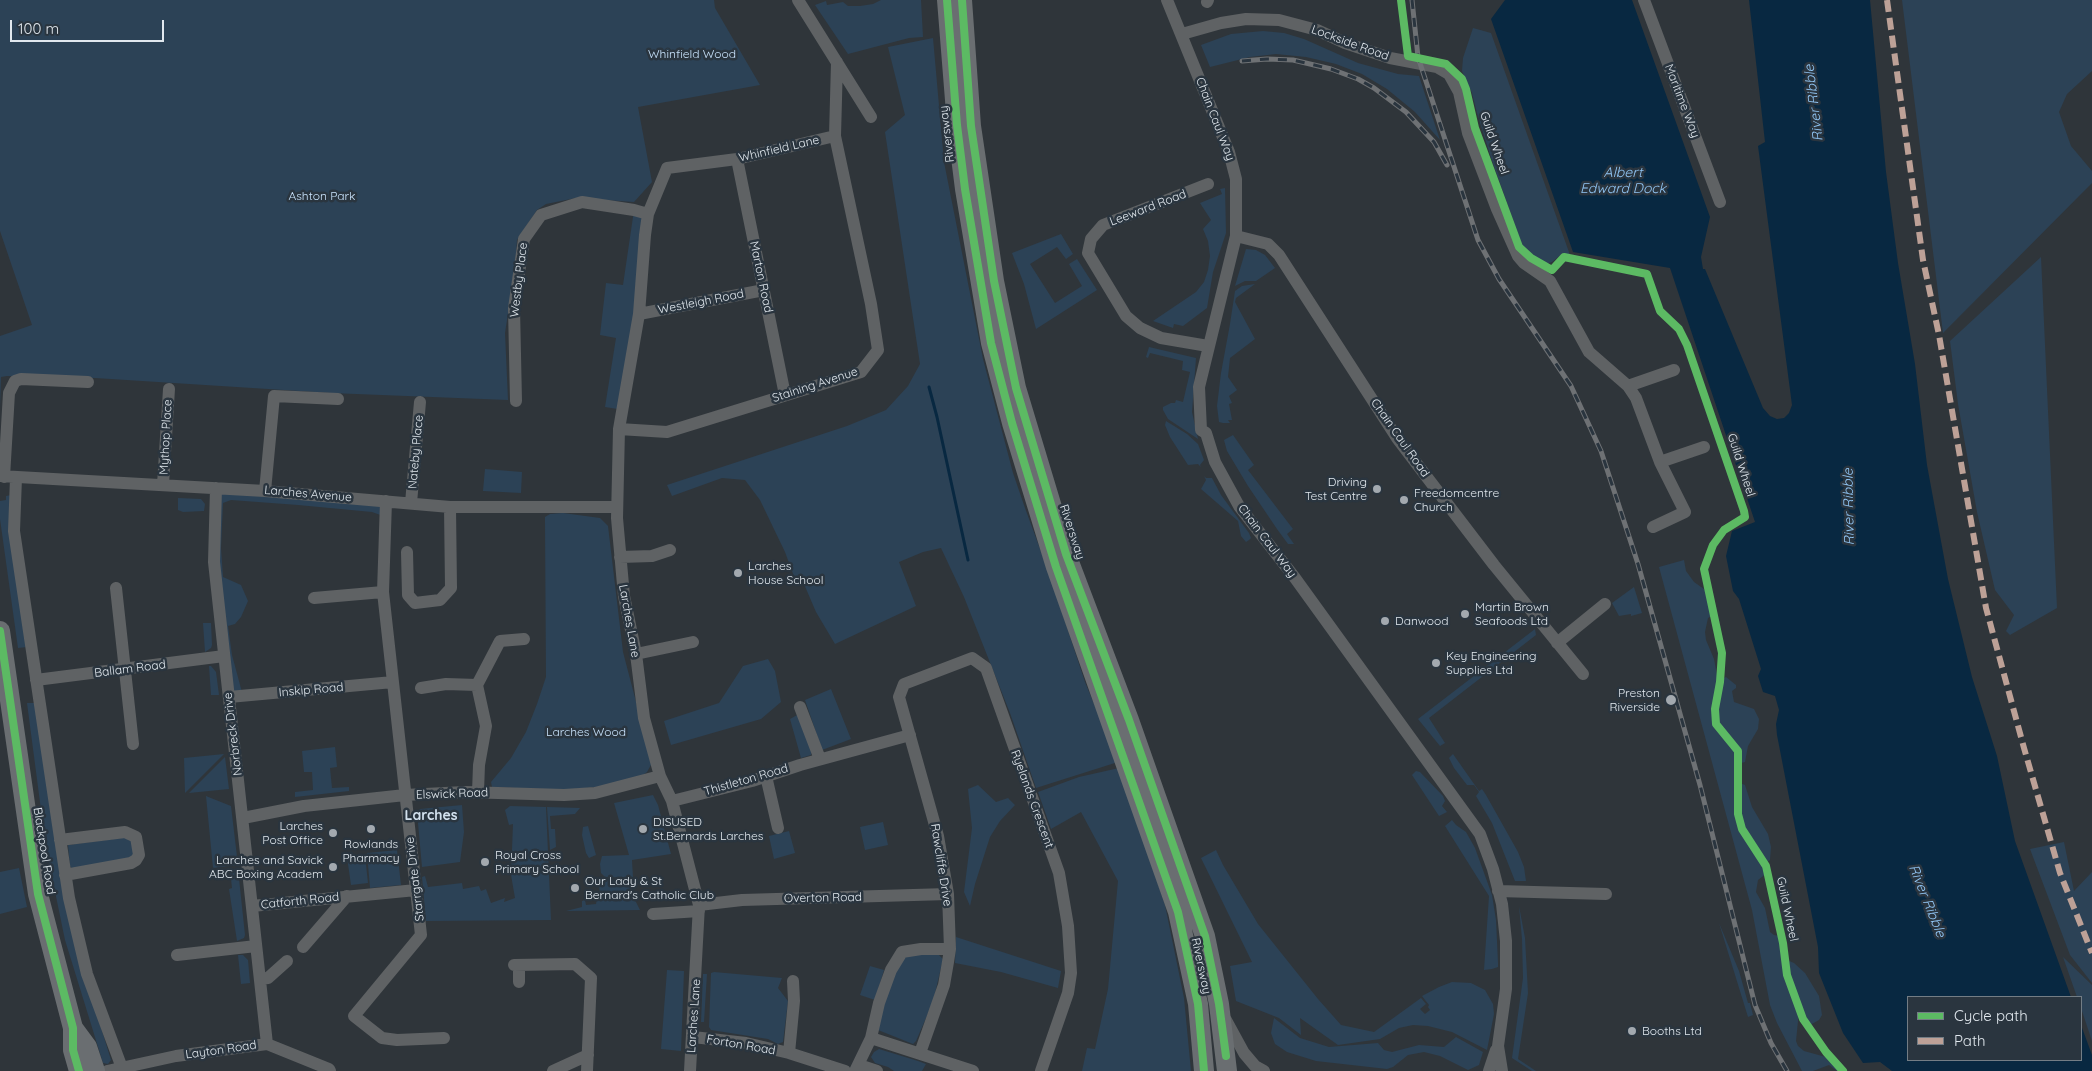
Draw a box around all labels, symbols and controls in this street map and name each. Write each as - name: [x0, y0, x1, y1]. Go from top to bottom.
- scale bar: [12, 10, 166, 42]
- text: 100 m: [18, 19, 59, 38]
- street label: Lockside Road: [1309, 22, 1391, 64]
- park label: Whinfield Wood: [648, 47, 736, 61]
- street label: Maritime Way: [1661, 62, 1703, 140]
- water label: River Ribble: [1801, 64, 1827, 142]
- street label: Chain Caul Way: [1192, 75, 1238, 163]
- street label: Riversway: [936, 105, 958, 163]
- street label: Guild Wheel: [1477, 110, 1511, 176]
- street label: Whinfield Lane: [737, 133, 821, 165]
- water label: Albert Edward Dock: [1580, 165, 1666, 198]
- street label: Leeward Road: [1108, 187, 1188, 229]
- park label: Ashton Park: [288, 189, 356, 203]
- street label: Marton Road: [746, 240, 776, 314]
- street label: Westby Place: [507, 242, 531, 318]
- street label: Westleigh Road: [657, 287, 745, 317]
- street label: Staining Avenue: [771, 364, 859, 406]
- street label: Chain Caul Road: [1368, 396, 1432, 480]
- street label: Mythop Place: [157, 399, 175, 475]
- street label: Nateby Place: [406, 414, 426, 490]
- street label: Guild Wheel: [1724, 432, 1758, 498]
- water label: River Ribble: [1840, 468, 1858, 546]
- place label: Driving Test Centre: [1305, 475, 1367, 503]
- street label: Larches Avenue: [264, 483, 352, 505]
- marker: Driving Test Centre: [1371, 483, 1383, 495]
- place label: Freedomcentre Church: [1414, 486, 1499, 514]
- marker: Freedomcentre Church: [1398, 494, 1410, 506]
- street label: Chain Caul Way: [1235, 501, 1299, 581]
- street label: Riversway: [1056, 503, 1088, 561]
- place label: Larches House School: [748, 559, 823, 587]
- marker: Larches House School: [732, 567, 744, 579]
- street label: Larches Lane: [615, 583, 643, 659]
- place label: Martin Brown Seafoods Ltd: [1475, 600, 1549, 628]
- marker: Martin Brown Seafoods Ltd: [1459, 608, 1471, 620]
- place label: Danwood: [1395, 614, 1449, 628]
- marker: Danwood: [1379, 615, 1391, 627]
- place label: Key Engineering Supplies Ltd: [1446, 649, 1537, 677]
- street label: Ballam Road: [93, 657, 167, 681]
- marker: Key Engineering Supplies Ltd: [1430, 657, 1442, 669]
- street label: Inskip Road: [278, 680, 344, 700]
- place label: Preston Riverside: [1609, 686, 1660, 714]
- street label: Norbreck Drive: [221, 692, 245, 776]
- marker: Preston Riverside: [1664, 693, 1678, 707]
- park label: Larches Wood: [546, 725, 626, 739]
- street label: Ryelands Crescent: [1008, 748, 1056, 850]
- street label: Thistleton Road: [702, 761, 790, 799]
- street label: Elswick Road: [416, 786, 488, 802]
- street label: Blackpool Road: [30, 806, 58, 896]
- district label: Larches: [405, 808, 457, 824]
- place label: DISUSED St.Bernards Larches: [653, 815, 763, 843]
- place label: Larches Post Office: [262, 819, 323, 847]
- marker: Rowlands Pharmacy: [365, 823, 377, 835]
- marker: DISUSED St.Bernards Larches: [637, 823, 649, 835]
- street label: Rawcliffe Drive: [927, 823, 955, 907]
- marker: Larches Post Office: [327, 827, 339, 839]
- street label: Starrgate Drive: [403, 836, 427, 922]
- place label: Rowlands Pharmacy: [342, 837, 400, 865]
- place label: Royal Cross Primary School: [495, 848, 579, 876]
- place label: Larches and Savick ABC Boxing Academ: [209, 853, 323, 881]
- marker: Royal Cross Primary School: [479, 856, 491, 868]
- marker: Larches and Savick ABC Boxing Academ: [327, 861, 339, 873]
- water label: River Ribble: [1905, 862, 1949, 940]
- place label: Our Lady & St Bernard's Catholic Club: [585, 874, 714, 902]
- street label: Guild Wheel: [1773, 875, 1801, 943]
- marker: Our Lady & St Bernard's Catholic Club: [569, 882, 581, 894]
- street label: Catforth Road: [260, 890, 340, 912]
- street label: Overton Road: [784, 890, 862, 906]
- street label: Riversway: [1188, 937, 1214, 995]
- street label: Larches Lane: [684, 979, 704, 1053]
- legend: [1907, 996, 2082, 1061]
- text: Cycle path: [1954, 1006, 2028, 1025]
- place label: Booths Ltd: [1642, 1024, 1702, 1038]
- marker: Booths Ltd: [1626, 1025, 1638, 1037]
- text: Path: [1954, 1031, 1986, 1050]
- street label: Forton Road: [705, 1032, 777, 1058]
- street label: Layton Road: [184, 1038, 258, 1062]

